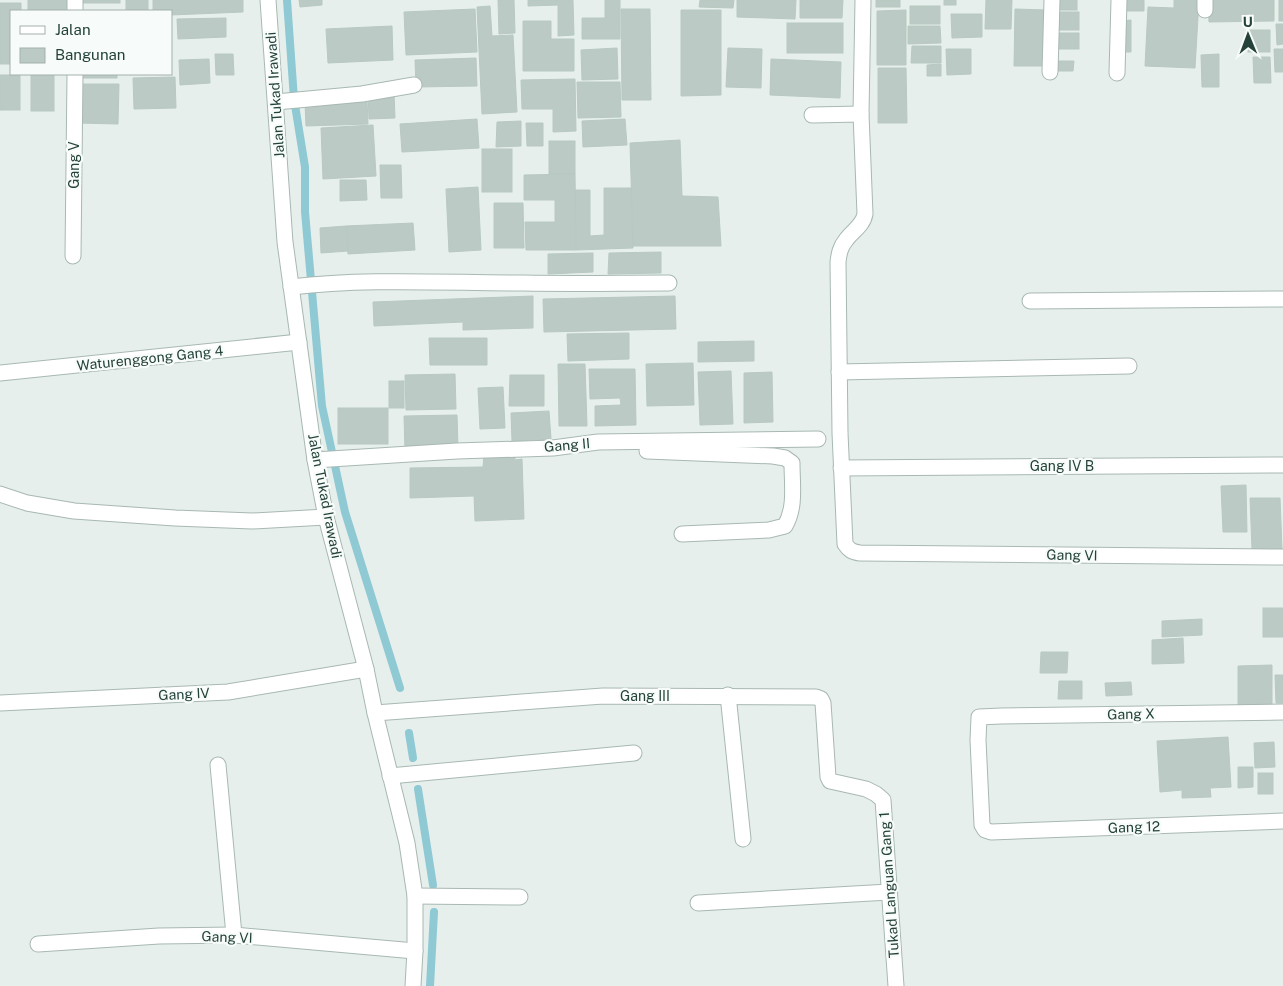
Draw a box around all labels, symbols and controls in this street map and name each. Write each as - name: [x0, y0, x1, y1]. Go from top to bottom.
- legend: [10, 10, 172, 75]
- north arrow: [1223, 10, 1273, 60]
- text: U: [1243, 14, 1253, 30]
- text: Jalan: [55, 21, 91, 38]
- street label: Jalan Tukad Irawadi: [263, 31, 287, 159]
- text: Bangunan: [55, 46, 126, 63]
- street label: Gang V: [66, 141, 82, 189]
- street label: Waturenggong Gang 4: [76, 342, 224, 374]
- street label: Jalan Tukad Irawadi: [305, 432, 345, 560]
- street label: Gang II: [543, 435, 591, 455]
- street label: Gang IV B: [1030, 458, 1094, 474]
- street label: Gang VI: [1046, 547, 1098, 563]
- street label: Gang IV: [158, 685, 211, 703]
- street label: Gang III: [620, 688, 670, 704]
- street label: Gang X: [1107, 706, 1155, 722]
- street label: Tukad Languan Gang 1: [876, 811, 902, 959]
- street label: Gang 12: [1108, 818, 1160, 836]
- street label: Gang VI: [201, 928, 253, 946]

